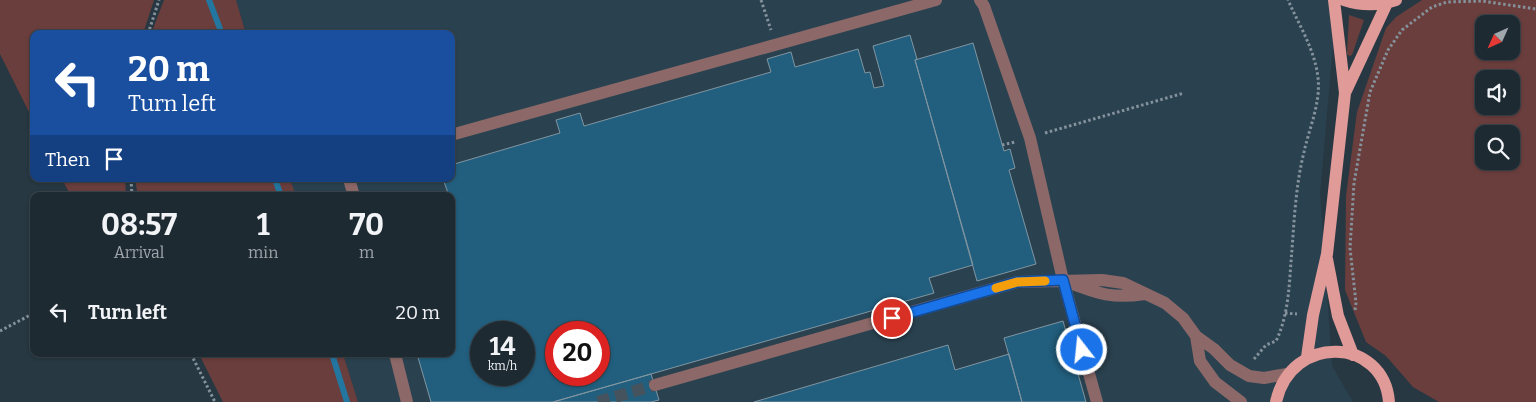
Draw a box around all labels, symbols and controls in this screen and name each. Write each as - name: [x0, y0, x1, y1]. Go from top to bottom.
- north arrow: [1475, 15, 1520, 60]
- map controls: [1475, 15, 1520, 170]
- text: 20 m: [128, 48, 210, 90]
- icon: left: [45, 50, 110, 115]
- button: sound: [1475, 70, 1520, 115]
- text: Turn left: [128, 90, 216, 117]
- button: search: [1475, 125, 1520, 170]
- icon: arrive: [100, 145, 128, 173]
- text: Then: [45, 148, 90, 171]
- text: 08:57: [101, 207, 177, 243]
- text: 1: [257, 207, 270, 243]
- text: 70: [349, 207, 384, 243]
- text: Arrival: [114, 243, 164, 262]
- text: min: [248, 243, 278, 262]
- text: m: [359, 243, 374, 262]
- pin: [871, 297, 913, 339]
- icon: left: [45, 298, 73, 326]
- text: Turn left: [88, 301, 167, 324]
- text: 20 m: [396, 301, 440, 324]
- icon: arrive: [878, 304, 906, 332]
- speed limit sign: 20: [545, 321, 610, 386]
- position arrow: [1055, 323, 1107, 375]
- text: 14: [489, 332, 516, 362]
- text: km/h: [488, 359, 517, 373]

